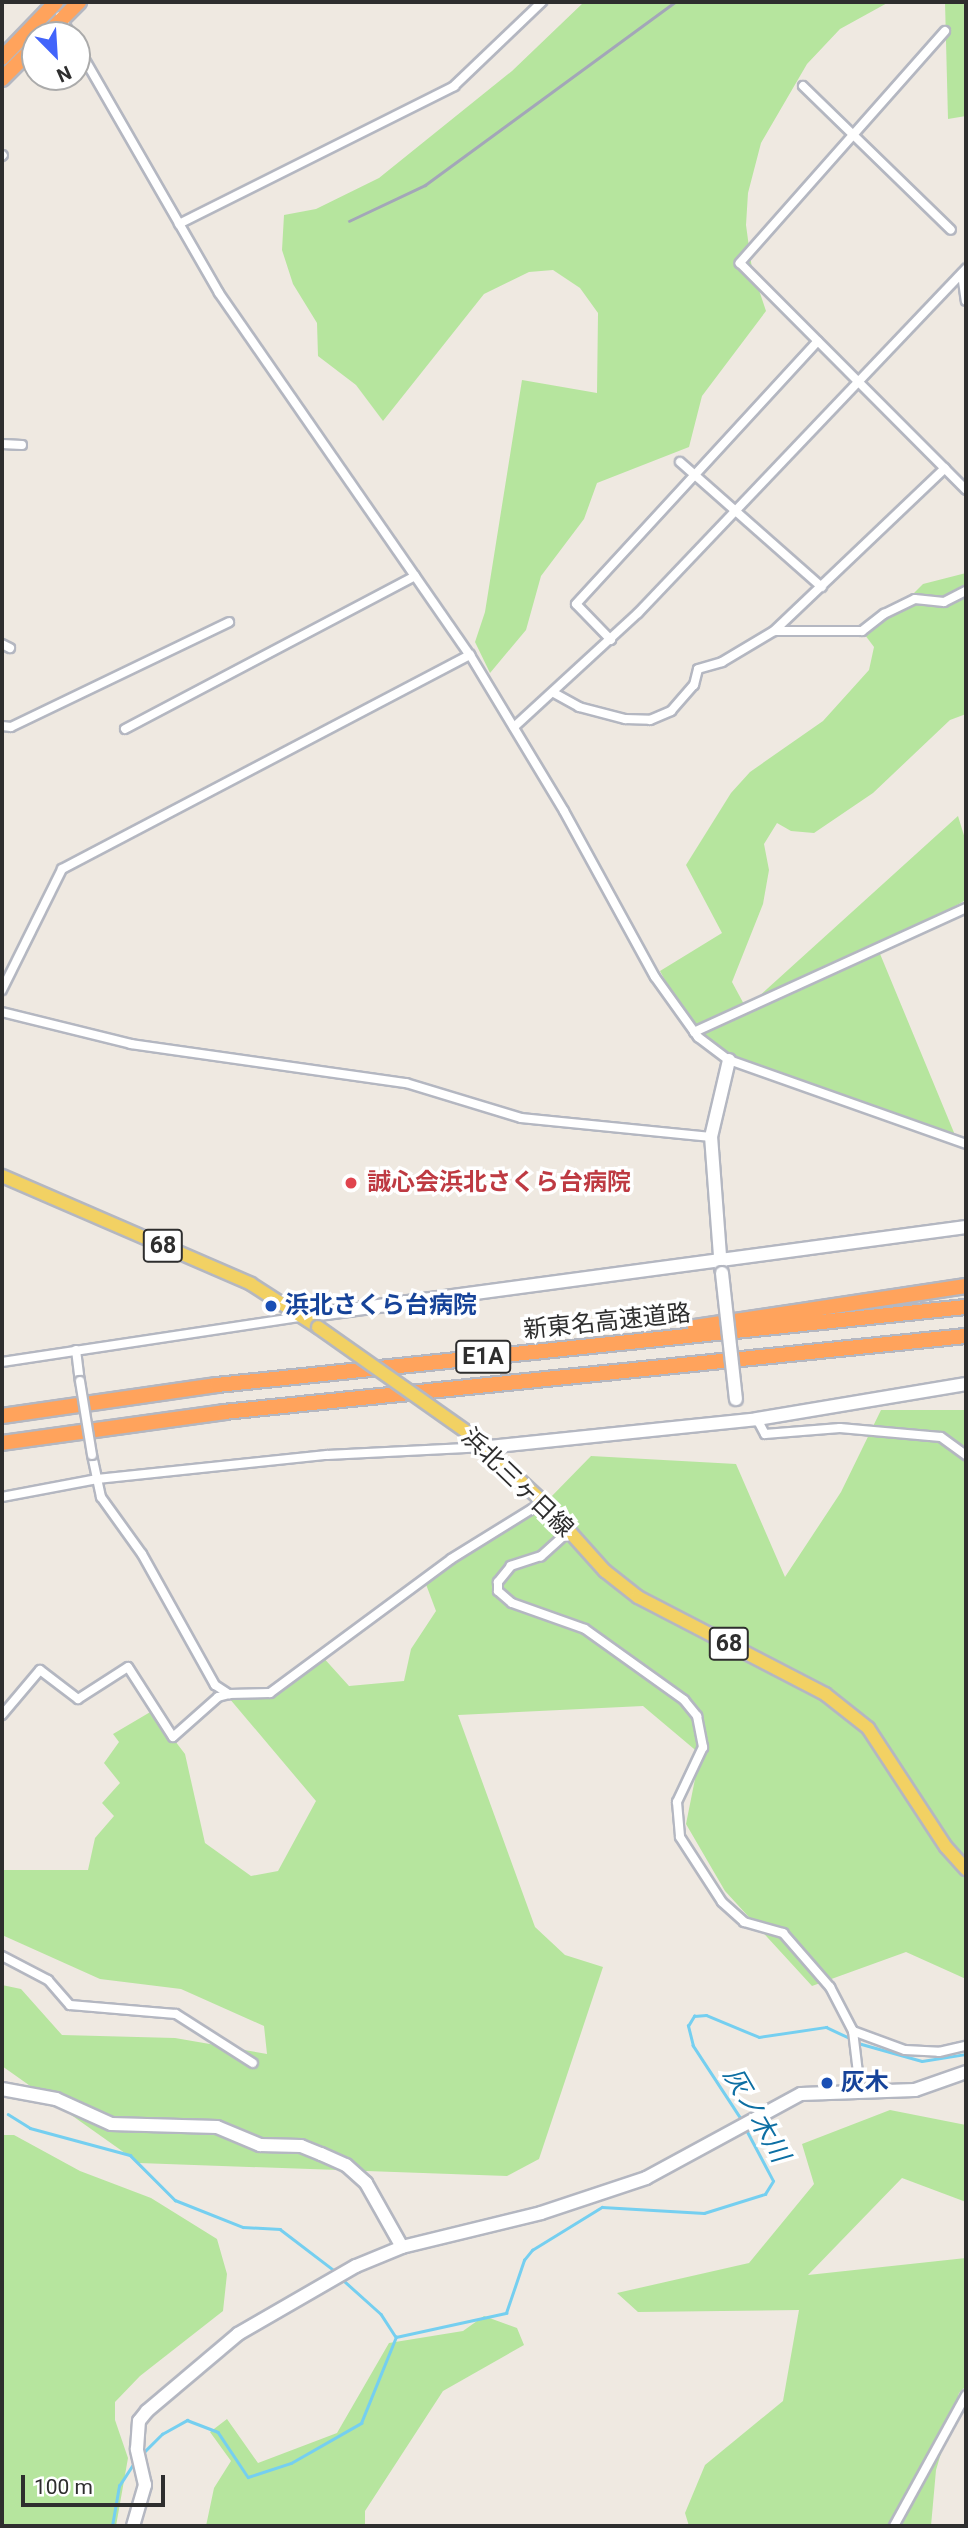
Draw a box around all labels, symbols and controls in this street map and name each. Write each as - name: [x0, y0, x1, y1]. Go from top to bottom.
- north arrow: [21, 21, 91, 91]
- text: N: [53, 61, 75, 87]
- place label: 誠心会浜北さくら台病院: [367, 1169, 631, 1197]
- marker: 誠心会浜北さくら台病院: [341, 1173, 361, 1193]
- road number: 68: [142, 1226, 184, 1266]
- place label: 浜北さくら台病院: [285, 1292, 477, 1320]
- marker: 浜北さくら台病院: [263, 1298, 279, 1314]
- street label: 新東名高速道路: [522, 1299, 692, 1345]
- road number: E1A: [455, 1338, 511, 1376]
- street label: 浜北三ヶ日線: [455, 1423, 579, 1543]
- road number: 68: [708, 1624, 750, 1664]
- water label: 灰ノ木川: [716, 2062, 796, 2168]
- place label: 灰木: [841, 2069, 889, 2097]
- marker: 灰木: [819, 2075, 835, 2091]
- scale bar: [24, 2462, 168, 2506]
- text: 100 m: [34, 2475, 93, 2499]

